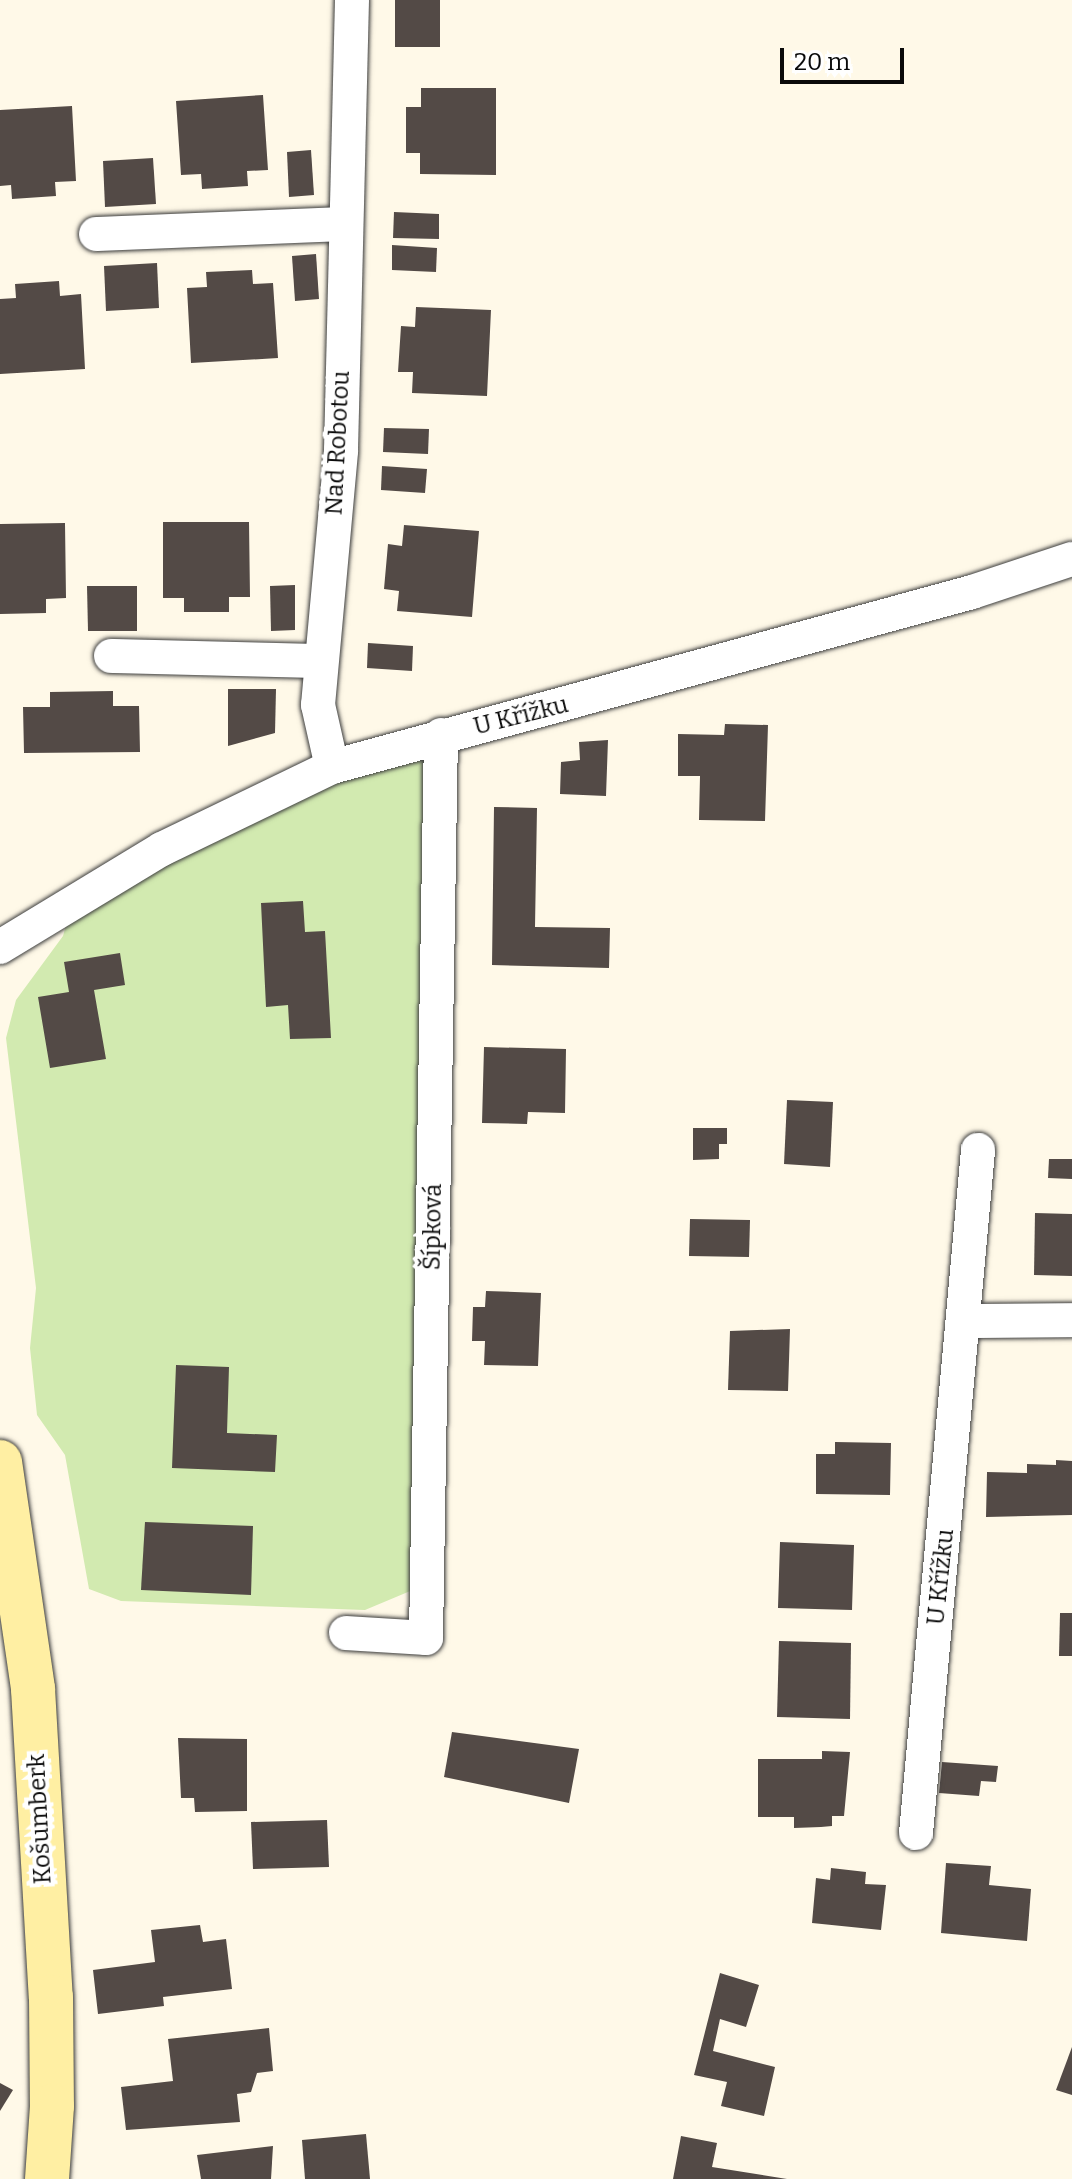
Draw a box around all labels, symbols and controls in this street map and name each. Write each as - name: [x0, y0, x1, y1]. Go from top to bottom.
- scale bar: [784, 32, 908, 82]
- text: 20 m: [794, 48, 850, 76]
- street label: Nad Robotou: [320, 370, 356, 516]
- street label: U Křížku: [471, 690, 571, 742]
- street label: Šípková: [418, 1183, 448, 1271]
- street label: U Křížku: [922, 1528, 960, 1626]
- street label: Košumberk: [22, 1753, 58, 1885]

